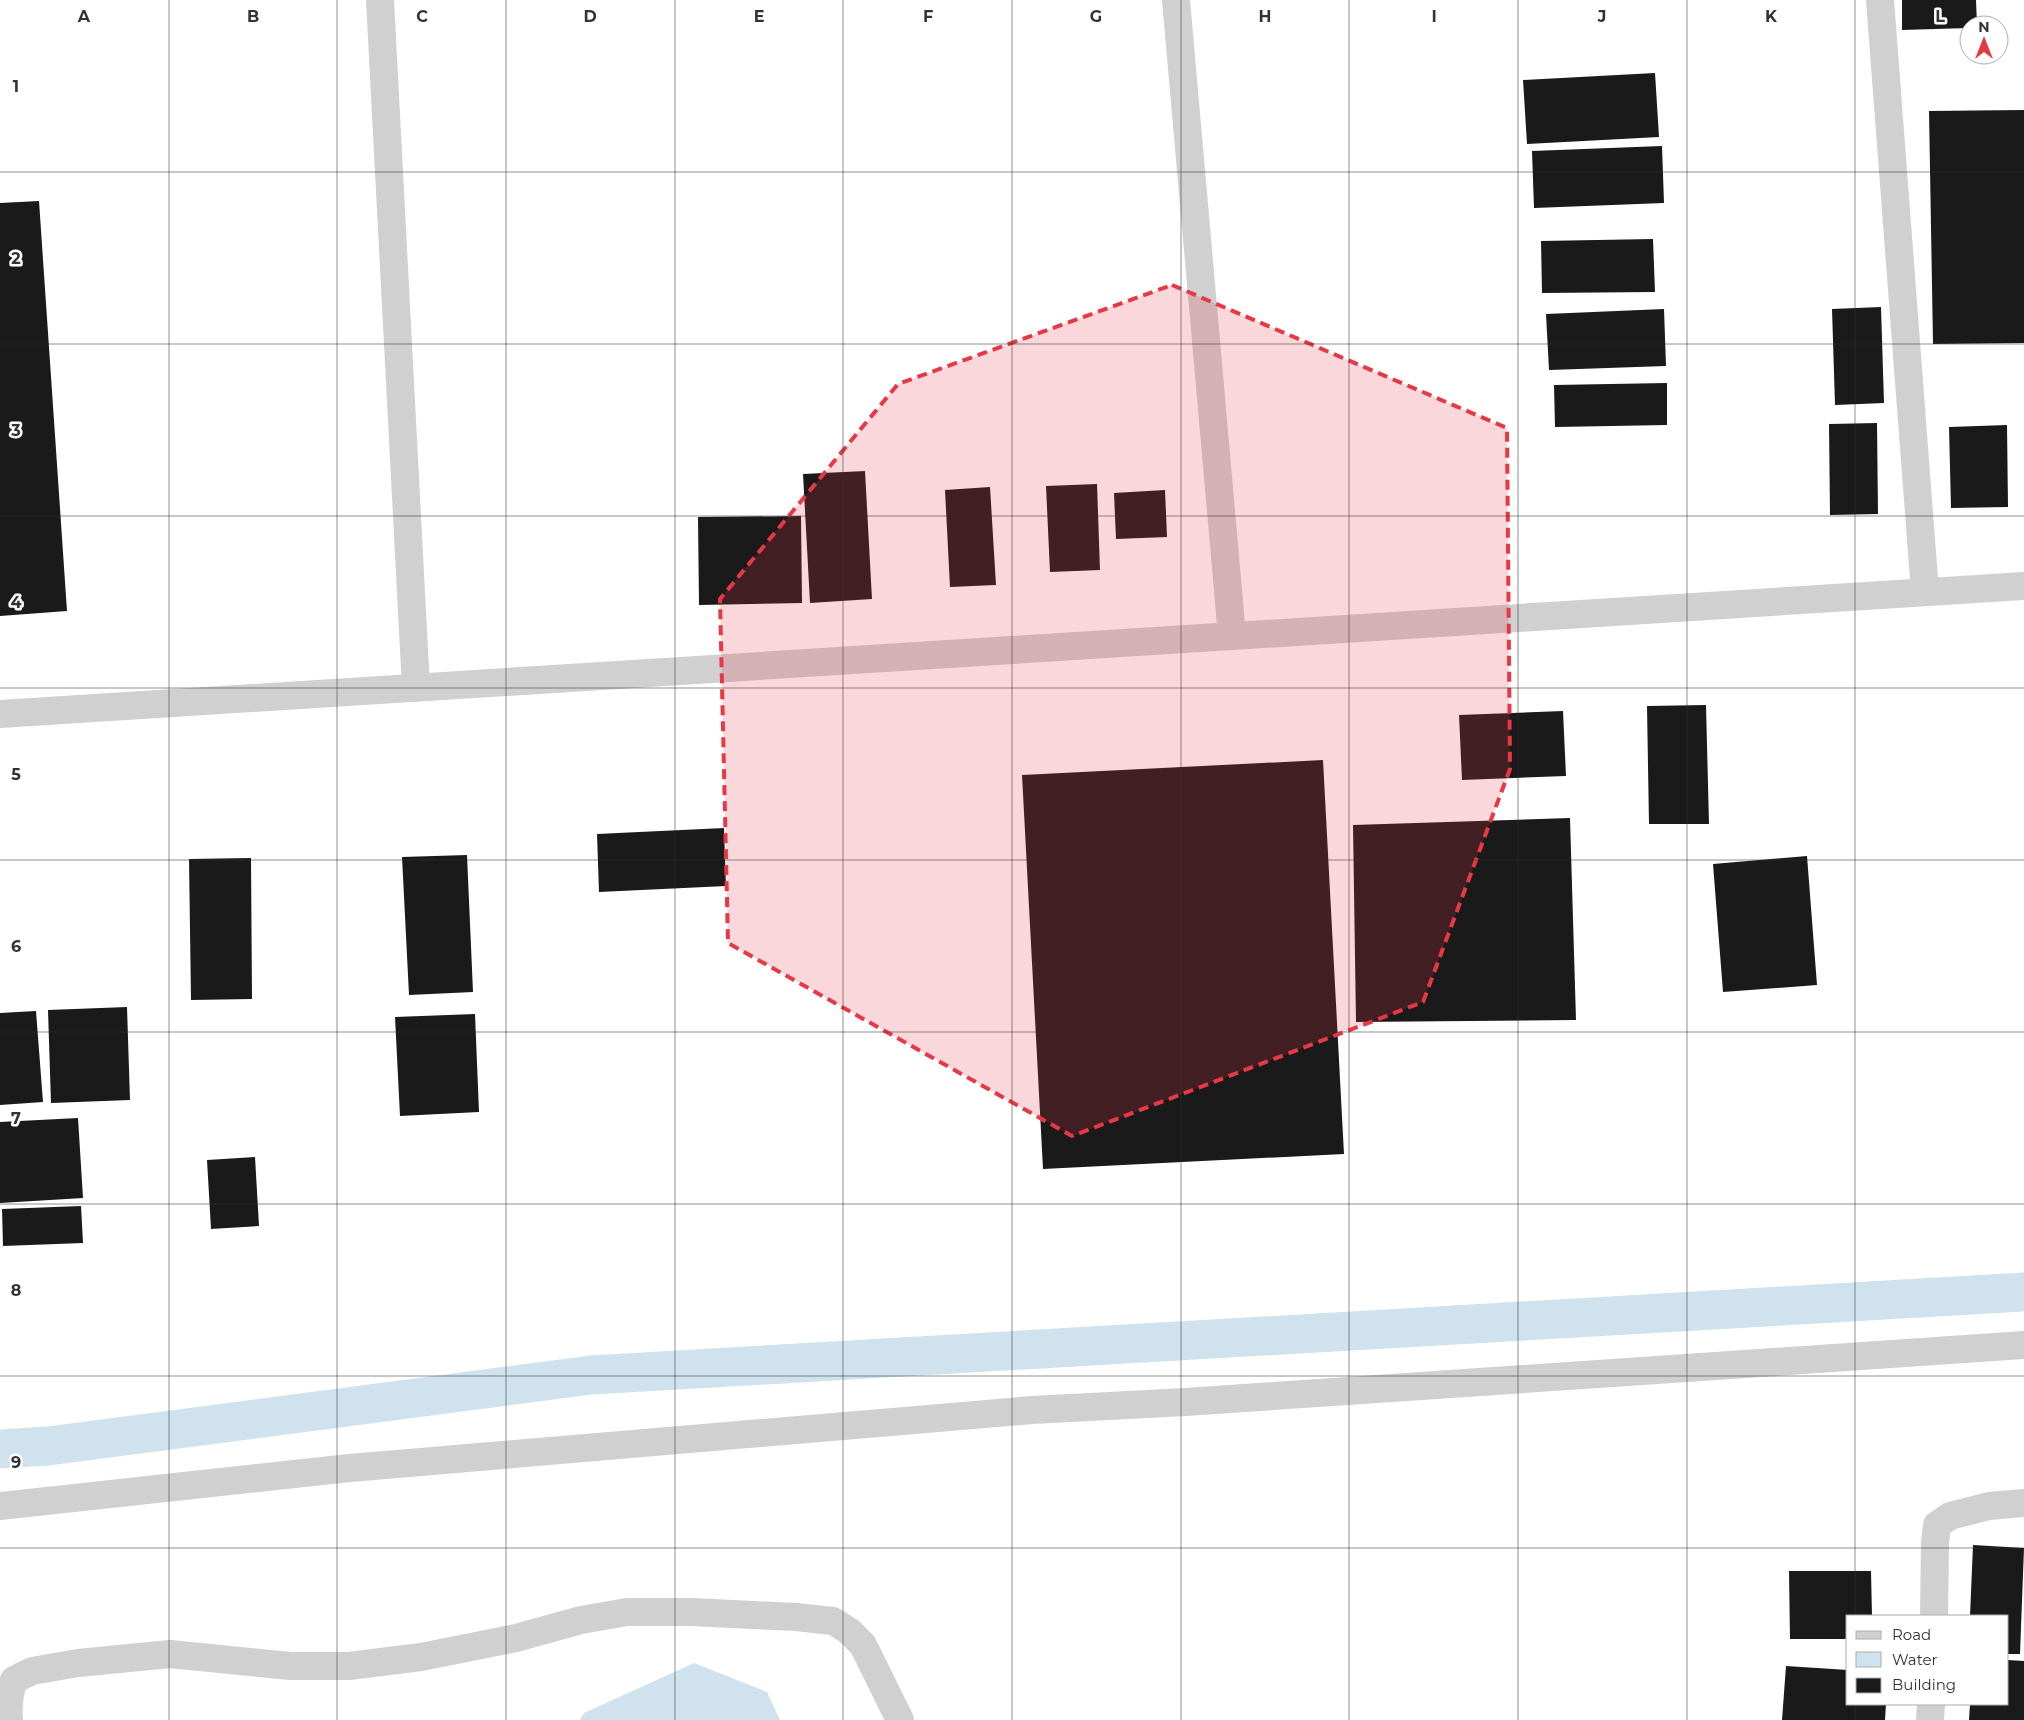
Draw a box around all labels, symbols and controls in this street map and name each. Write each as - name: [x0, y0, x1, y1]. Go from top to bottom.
- text: A: [77, 7, 91, 26]
- text: B: [247, 7, 259, 26]
- text: C: [416, 7, 428, 26]
- text: D: [583, 7, 597, 26]
- text: E: [754, 7, 764, 26]
- text: F: [923, 7, 933, 26]
- text: G: [1090, 7, 1102, 26]
- text: H: [1259, 7, 1271, 26]
- text: I: [1431, 7, 1437, 26]
- text: J: [1597, 7, 1606, 26]
- text: K: [1765, 7, 1778, 26]
- text: L: [1935, 7, 1945, 26]
- north arrow: [1959, 15, 2009, 65]
- text: N: [1978, 18, 1990, 36]
- text: 1: [13, 77, 19, 96]
- text: 2: [11, 249, 21, 268]
- text: 3: [10, 421, 21, 440]
- text: 4: [10, 593, 22, 612]
- text: 5: [11, 765, 21, 784]
- text: 6: [11, 937, 21, 956]
- text: 7: [11, 1109, 21, 1128]
- text: 8: [11, 1281, 21, 1300]
- text: 9: [11, 1453, 21, 1472]
- legend: [1846, 1615, 2009, 1705]
- text: Road: [1892, 1625, 1931, 1644]
- text: Water: [1892, 1650, 1938, 1669]
- text: Building: [1892, 1675, 1956, 1694]

